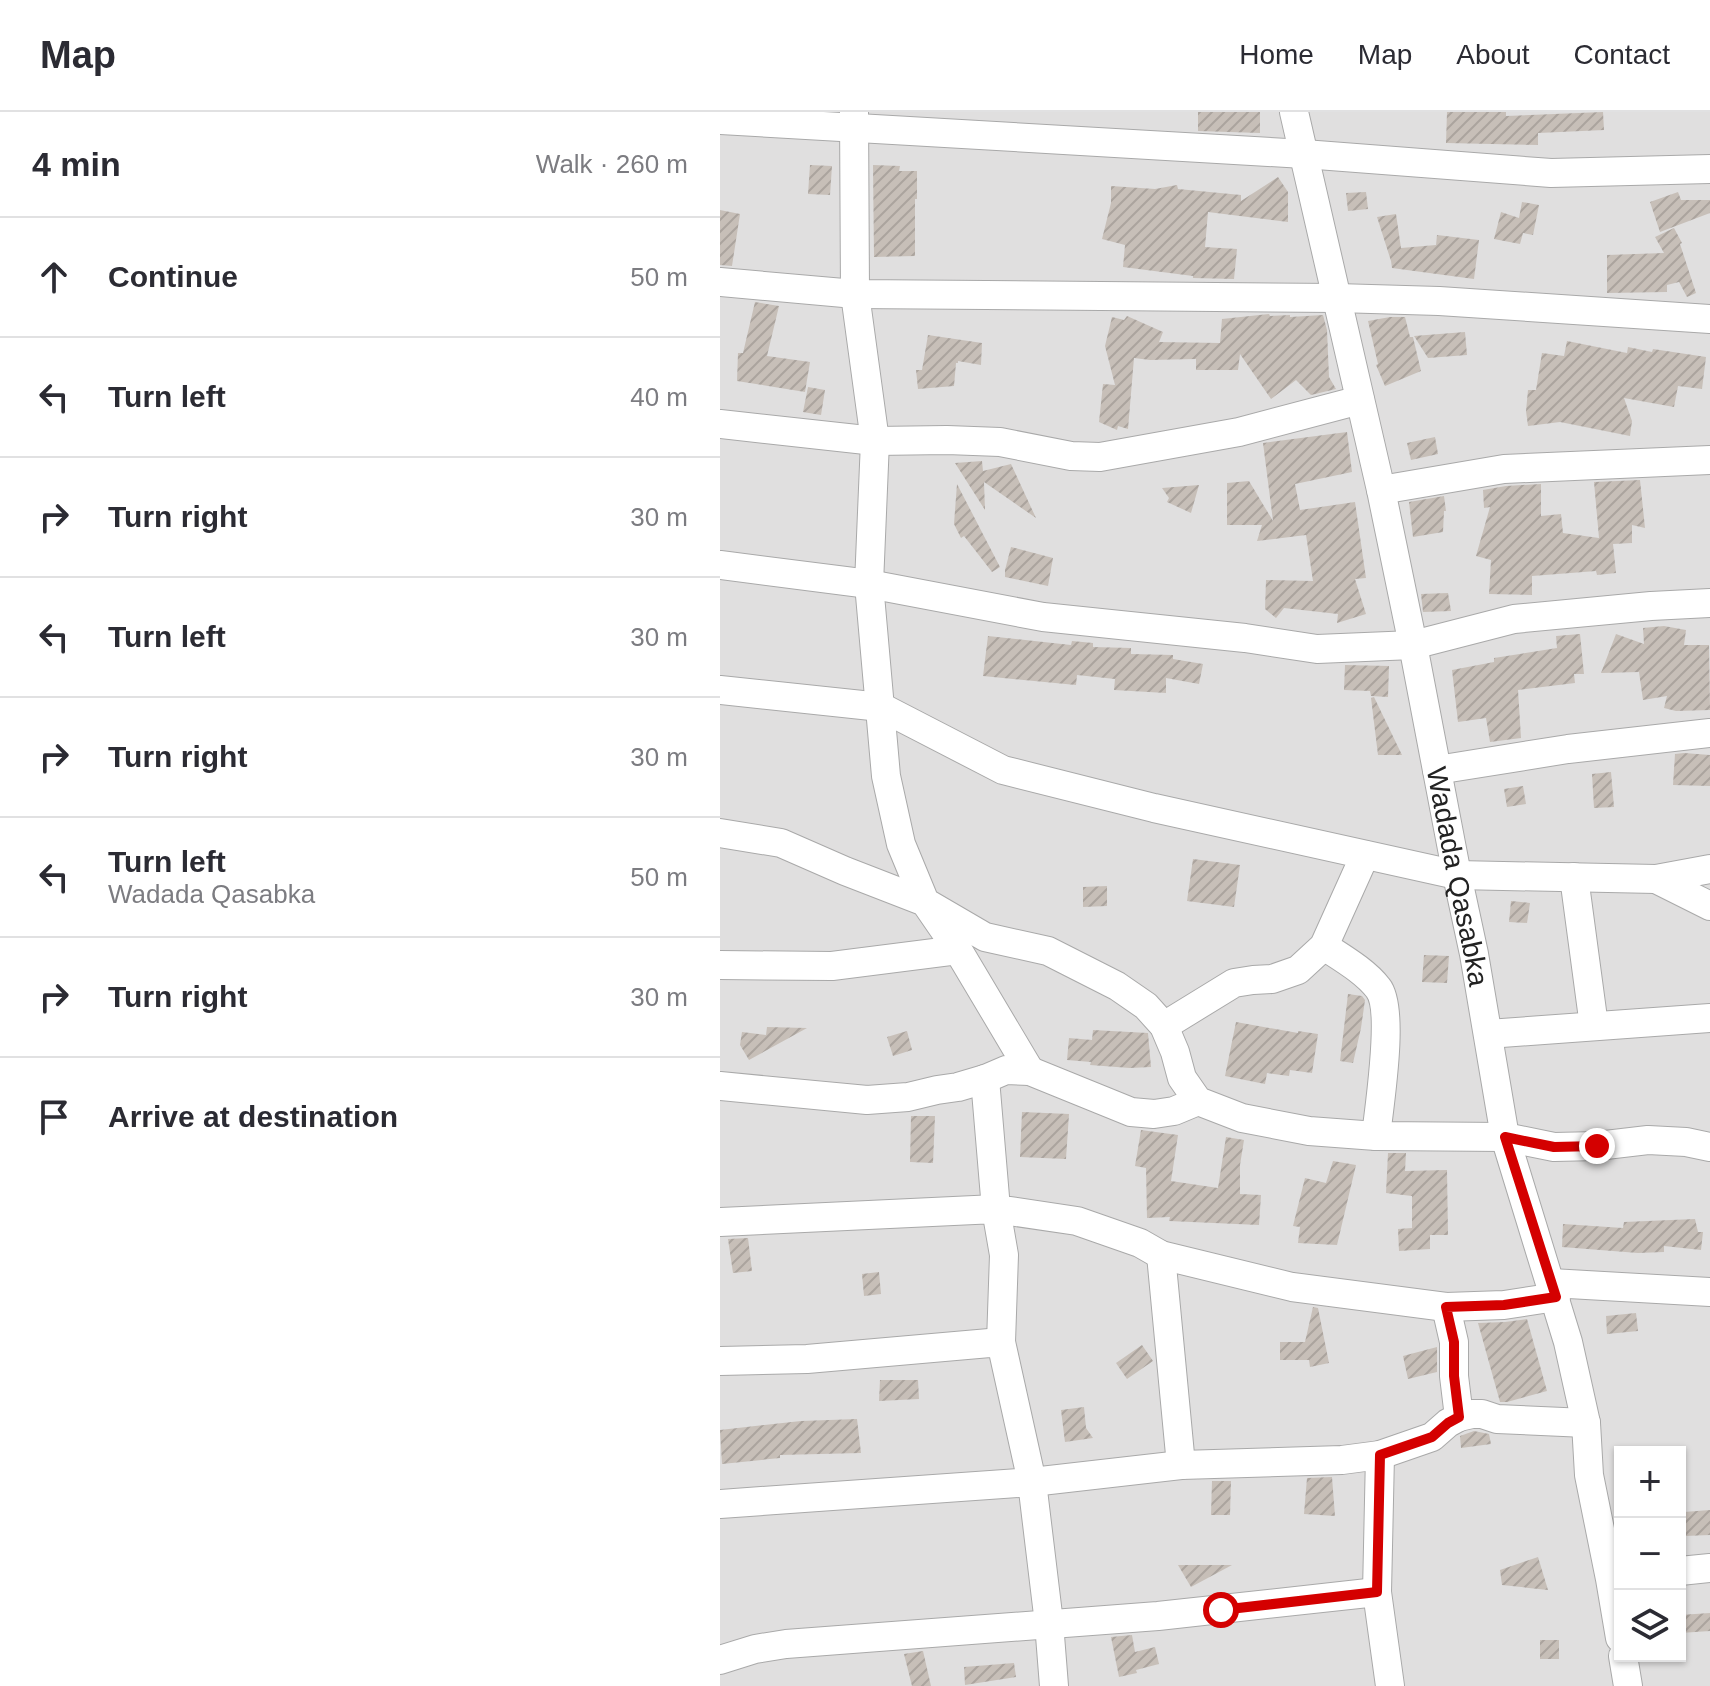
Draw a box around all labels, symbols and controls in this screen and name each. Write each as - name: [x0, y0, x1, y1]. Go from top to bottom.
- text: Map: [40, 34, 116, 76]
- text: Home: [1239, 39, 1314, 70]
- text: Map: [1358, 39, 1412, 70]
- text: About: [1456, 39, 1530, 70]
- text: Contact: [1574, 39, 1670, 70]
- text: 4 min: [32, 145, 121, 183]
- text: Walk · 260 m: [536, 149, 688, 179]
- icon: ahead: [32, 255, 76, 299]
- text: Continue: [108, 260, 238, 293]
- text: 50 m: [630, 262, 688, 292]
- icon: left: [32, 375, 76, 419]
- text: Turn left: [108, 380, 226, 413]
- text: 40 m: [630, 382, 688, 412]
- icon: right: [32, 495, 76, 539]
- text: Turn right: [108, 500, 247, 533]
- text: 30 m: [630, 502, 688, 532]
- icon: left: [32, 615, 76, 659]
- text: Turn left: [108, 620, 226, 653]
- text: 30 m: [630, 622, 688, 652]
- icon: right: [32, 735, 76, 779]
- text: Turn right: [108, 740, 247, 773]
- text: 30 m: [630, 742, 688, 772]
- street label: Wadada Qasabka: [1421, 764, 1495, 989]
- text: Turn left: [108, 845, 226, 878]
- icon: left: [32, 855, 76, 899]
- text: 50 m: [630, 862, 688, 892]
- text: Wadada Qasabka: [108, 879, 315, 909]
- icon: right: [32, 975, 76, 1019]
- text: Turn right: [108, 980, 247, 1013]
- text: 30 m: [630, 982, 688, 1012]
- icon: arrive: [32, 1095, 76, 1139]
- text: Arrive at destination: [108, 1100, 398, 1133]
- route end: [1579, 1128, 1615, 1164]
- map controls: [1614, 1446, 1686, 1662]
- button: +: [1614, 1446, 1686, 1518]
- button: −: [1614, 1518, 1686, 1590]
- button: layers: [1614, 1590, 1686, 1662]
- route start: [1203, 1592, 1239, 1628]

